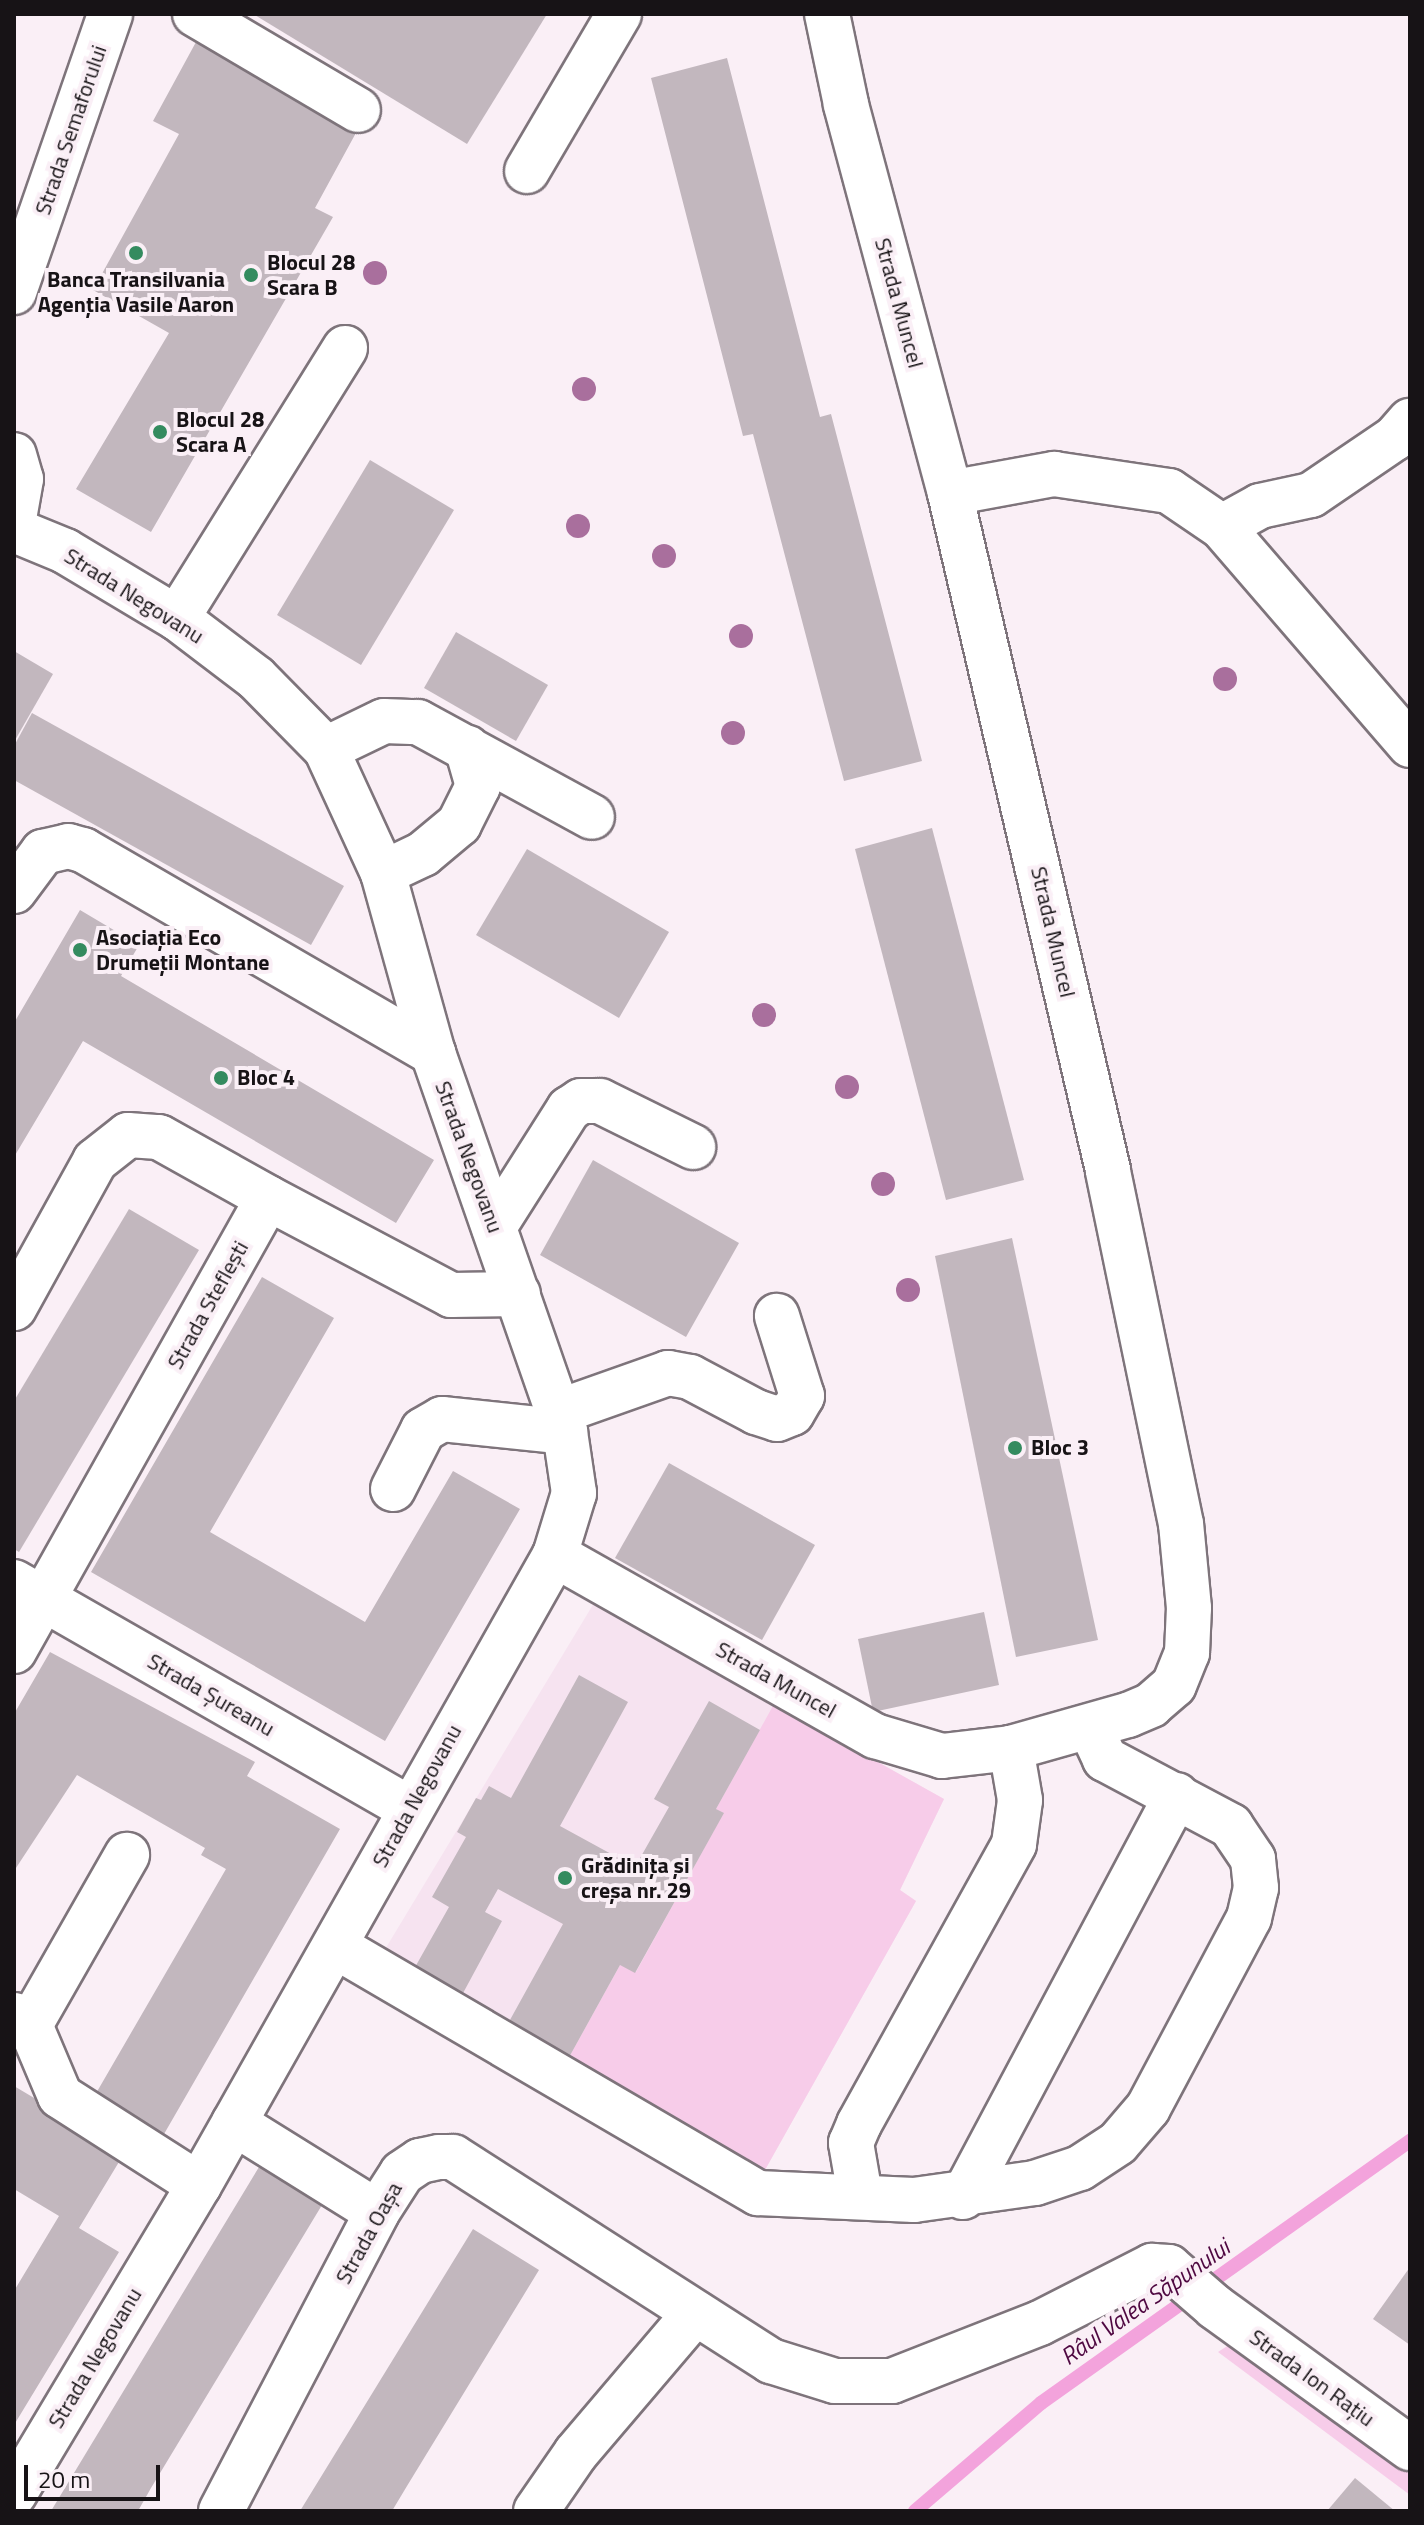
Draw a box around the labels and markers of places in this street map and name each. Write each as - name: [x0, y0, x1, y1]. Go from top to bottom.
- marker: Banca Transilvania Agenția Vasile Aaron: [127, 244, 145, 262]
- place label: Blocul 28 Scara B: [267, 249, 355, 300]
- place label: Banca Transilvania Agenția Vasile Aaron: [38, 266, 234, 318]
- marker: Blocul 28 Scara B: [242, 266, 260, 284]
- place label: Blocul 28 Scara A: [176, 406, 264, 458]
- marker: Blocul 28 Scara A: [151, 423, 169, 441]
- place label: Asociația Eco Drumeții Montane: [96, 924, 270, 976]
- marker: Asociația Eco Drumeții Montane: [71, 941, 89, 959]
- place label: Bloc 4: [237, 1065, 295, 1091]
- marker: Bloc 4: [212, 1069, 230, 1087]
- place label: Bloc 3: [1031, 1435, 1089, 1461]
- marker: Bloc 3: [1006, 1439, 1024, 1457]
- place label: Grădinița și creșa nr. 29: [581, 1852, 691, 1904]
- marker: Grădinița și creșa nr. 29: [556, 1869, 574, 1887]

